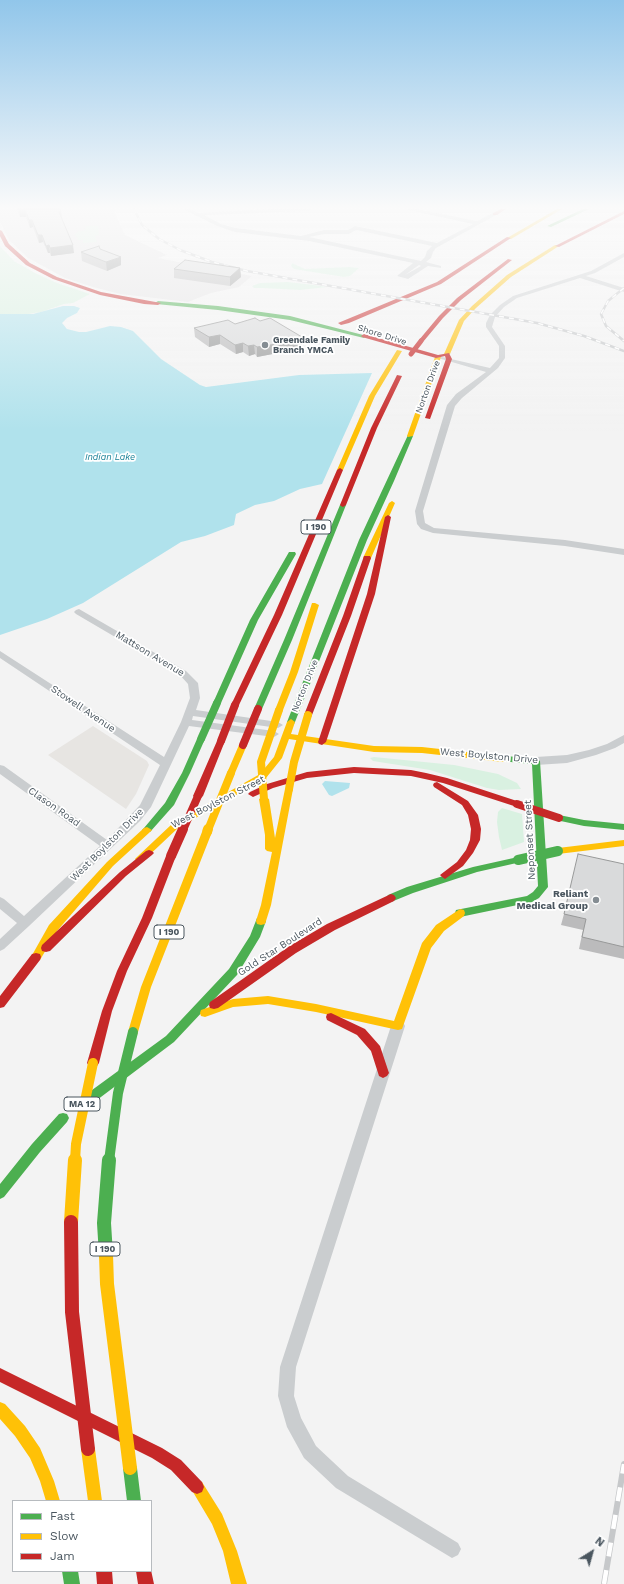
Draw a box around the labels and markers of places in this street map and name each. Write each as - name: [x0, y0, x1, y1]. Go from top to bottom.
- place label: Greendale Family Branch YMCA: [273, 335, 350, 356]
- marker: Greendale Family Branch YMCA: [260, 340, 270, 350]
- place label: Reliant Medical Group: [516, 888, 588, 912]
- marker: Reliant Medical Group: [591, 895, 601, 905]

